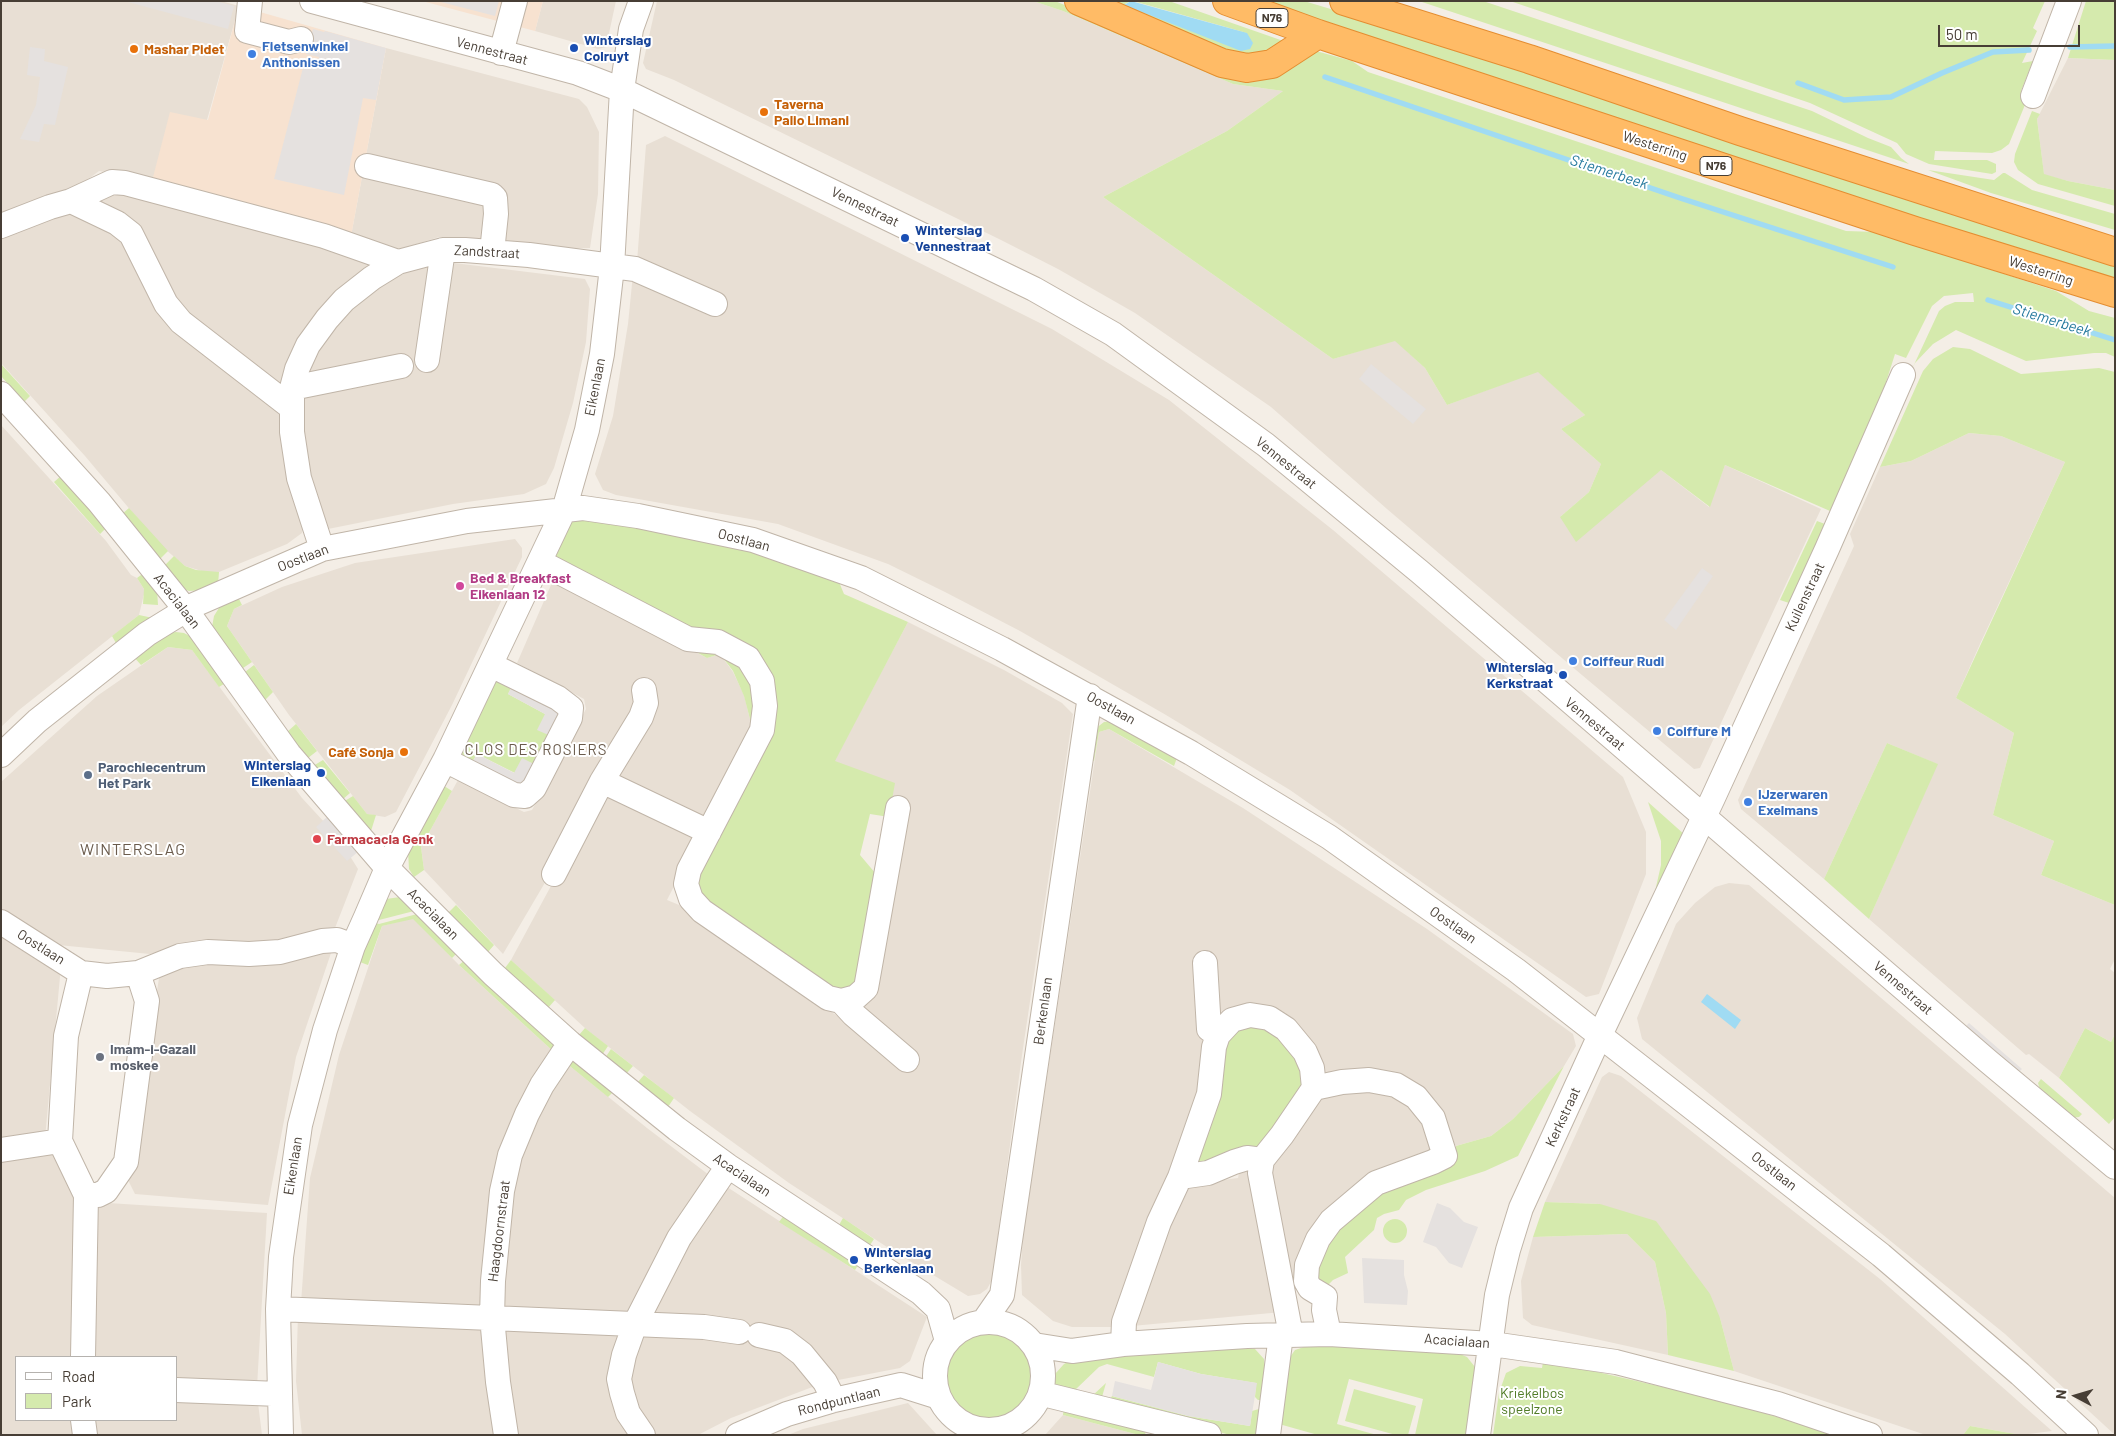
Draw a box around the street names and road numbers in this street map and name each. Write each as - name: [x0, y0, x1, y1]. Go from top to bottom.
- road number: N76: [1256, 8, 1288, 28]
- street label: Vennestraat: [454, 33, 530, 69]
- street label: Westerring: [1621, 128, 1689, 164]
- road number: N76: [1700, 157, 1732, 176]
- street label: Vennestraat: [828, 183, 902, 231]
- street label: Zandstraat: [454, 242, 520, 262]
- street label: Westerring: [2007, 253, 2075, 289]
- street label: Eikenlaan: [581, 357, 609, 417]
- street label: Vennestraat: [1252, 433, 1320, 493]
- street label: Oostlaan: [716, 525, 772, 555]
- street label: Oostlaan: [275, 541, 331, 575]
- street label: Kuilenstraat: [1782, 560, 1828, 634]
- street label: Acacialaan: [150, 570, 204, 632]
- street label: Oostlaan: [1084, 688, 1138, 728]
- street label: Vennestraat: [1561, 694, 1629, 754]
- street label: Acacialaan: [404, 885, 462, 943]
- street label: Oostlaan: [1426, 903, 1480, 947]
- street label: Oostlaan: [14, 926, 68, 968]
- street label: Vennestraat: [1870, 958, 1936, 1018]
- street label: Berkenlaan: [1030, 976, 1056, 1046]
- street label: Kerkstraat: [1542, 1084, 1584, 1150]
- street label: Eikenlaan: [280, 1136, 306, 1196]
- street label: Oostlaan: [1748, 1148, 1800, 1194]
- street label: Acacialaan: [710, 1150, 774, 1200]
- street label: Haagdoornstraat: [484, 1179, 514, 1283]
- street label: Acacialaan: [1424, 1330, 1490, 1352]
- street label: Rondpuntlaan: [796, 1383, 882, 1419]

